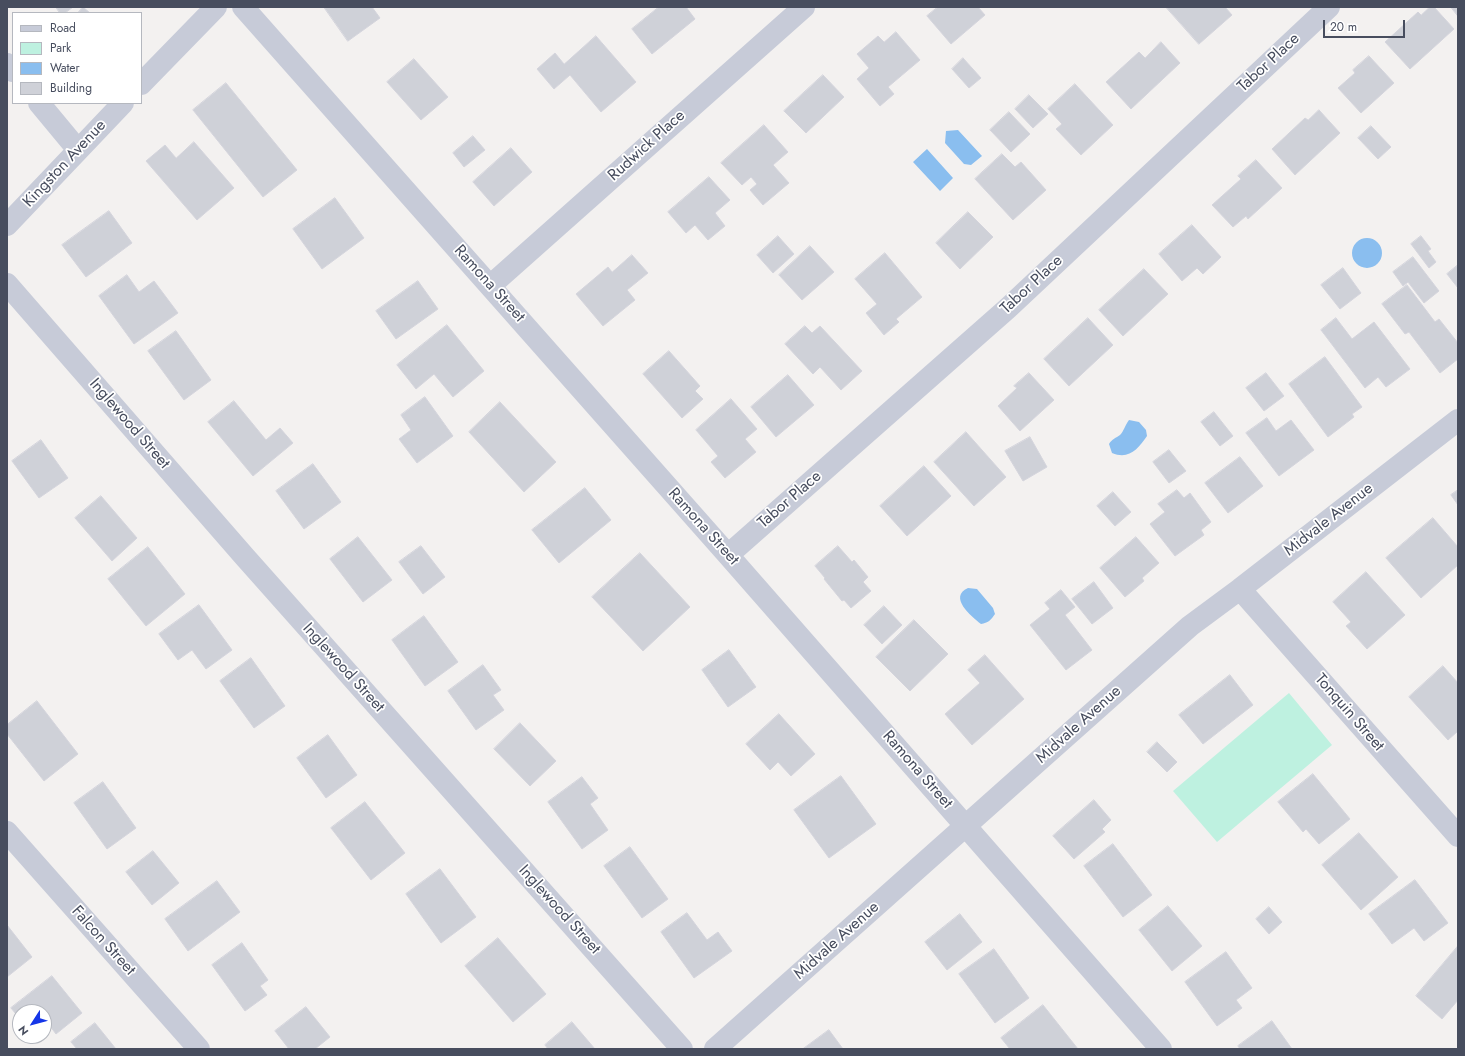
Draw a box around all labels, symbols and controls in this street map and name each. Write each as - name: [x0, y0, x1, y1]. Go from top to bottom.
- legend: [12, 12, 142, 104]
- scale bar: [1325, 12, 1407, 38]
- text: 20 m: [1330, 18, 1357, 36]
- text: Road: [50, 19, 76, 37]
- street label: Tabor Place: [1234, 29, 1304, 97]
- text: Park: [50, 39, 71, 57]
- text: Water: [50, 59, 80, 77]
- text: Building: [50, 79, 92, 97]
- street label: Rudwick Place: [605, 106, 689, 186]
- street label: Kingston Avenue: [20, 116, 110, 212]
- street label: Ramona Street: [449, 242, 529, 326]
- street label: Tabor Place: [997, 251, 1067, 319]
- street label: Inglewood Street: [85, 375, 173, 473]
- street label: Tabor Place: [754, 467, 826, 533]
- street label: Midvale Avenue: [1281, 479, 1377, 561]
- street label: Ramona Street: [663, 485, 743, 569]
- street label: Inglewood Street: [298, 619, 388, 717]
- street label: Tonquin Street: [1310, 670, 1388, 756]
- street label: Midvale Avenue: [1033, 682, 1125, 768]
- street label: Ramona Street: [878, 727, 956, 813]
- street label: Inglewood Street: [514, 861, 604, 959]
- street label: Midvale Avenue: [791, 898, 883, 984]
- street label: Falcon Street: [67, 902, 139, 980]
- north arrow: [12, 1004, 52, 1044]
- text: N: [14, 1022, 32, 1039]

